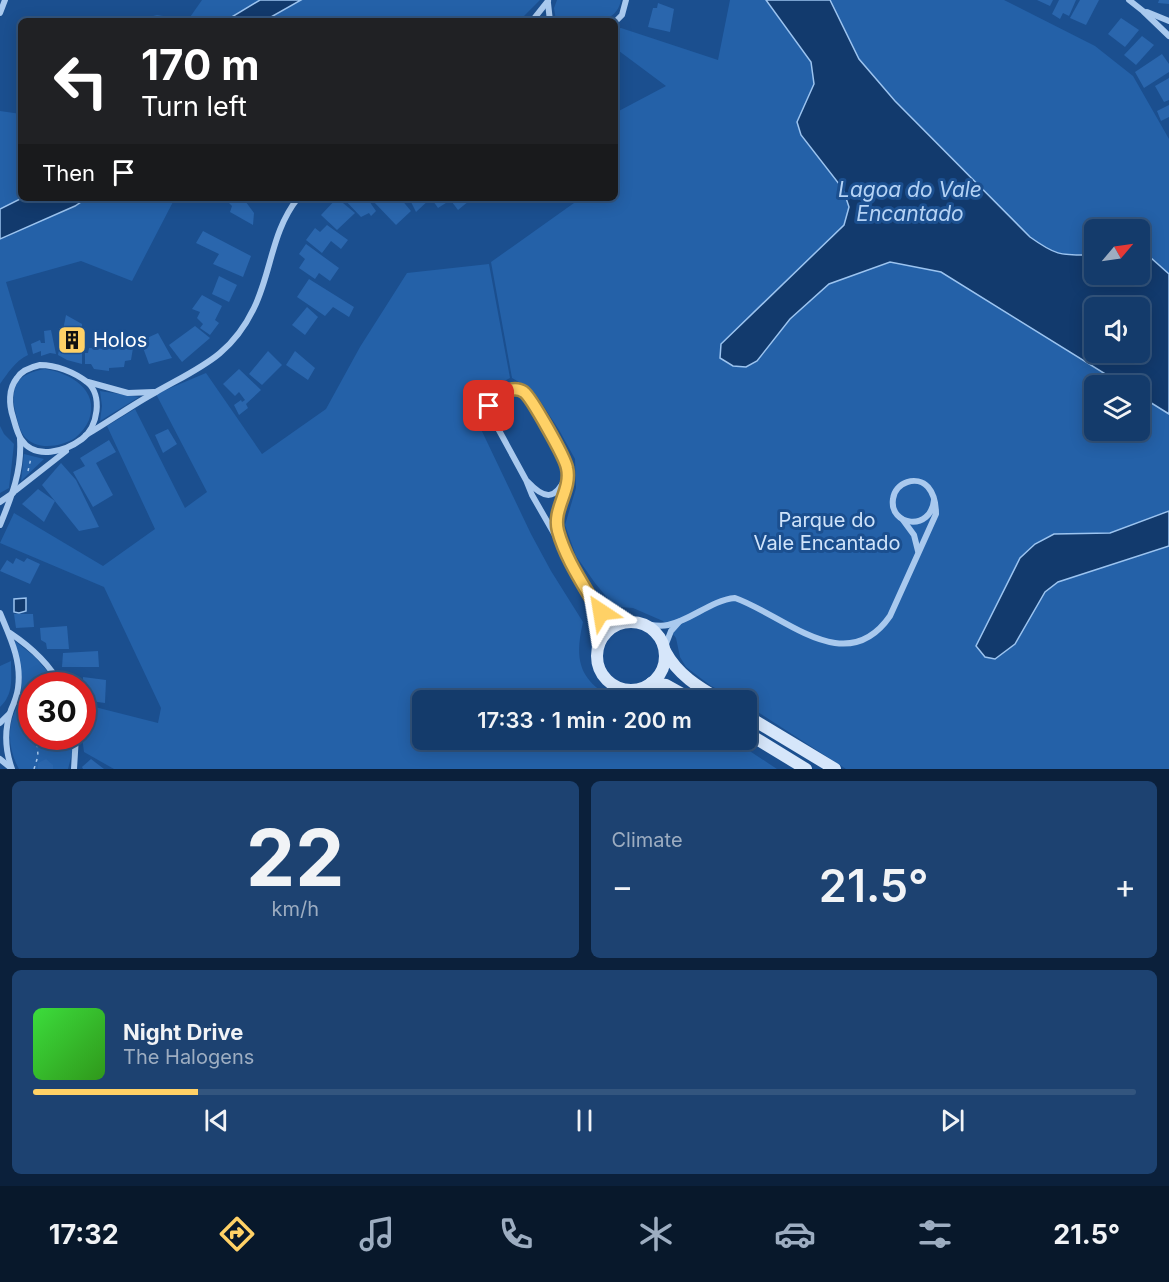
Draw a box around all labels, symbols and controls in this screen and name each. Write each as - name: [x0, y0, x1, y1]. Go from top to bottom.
- text: 170 m: [141, 39, 259, 90]
- icon: left: [42, 42, 120, 120]
- text: Turn left: [141, 90, 247, 123]
- icon: arrive: [107, 156, 140, 189]
- text: Then: [42, 160, 95, 186]
- water label: Lagoa do Vale Encantado: [838, 177, 982, 226]
- north arrow: [1084, 219, 1150, 285]
- map controls: [1084, 219, 1150, 441]
- button: sound: [1084, 297, 1150, 363]
- building icon: Holos: [56, 324, 88, 356]
- place label: Holos: [93, 328, 147, 352]
- button: layers: [1084, 375, 1150, 441]
- pin: [463, 380, 514, 431]
- icon: arrive: [472, 389, 505, 422]
- park label: Parque do Vale Encantado: [754, 508, 900, 555]
- position arrow: [569, 580, 633, 644]
- speed limit sign: 30: [18, 672, 96, 750]
- text: 17:33 · 1 min · 200 m: [477, 707, 692, 733]
- text: 22: [246, 810, 344, 905]
- text: Climate: [612, 828, 683, 852]
- text: 21.5°: [819, 858, 929, 913]
- text: −: [612, 866, 633, 906]
- text: +: [1114, 866, 1136, 906]
- text: km/h: [271, 897, 319, 921]
- text: Night Drive: [123, 1019, 243, 1045]
- text: The Halogens: [123, 1045, 254, 1069]
- icon: previous: [200, 1104, 233, 1137]
- icon: pause: [568, 1104, 601, 1137]
- icon: next: [936, 1104, 969, 1137]
- icon: directions: [216, 1213, 258, 1255]
- icon: music: [356, 1213, 398, 1255]
- icon: phone: [495, 1213, 537, 1255]
- icon: climate: [635, 1213, 677, 1255]
- icon: car: [774, 1213, 816, 1255]
- icon: filters: [914, 1213, 956, 1255]
- text: 17:32: [49, 1218, 119, 1251]
- text: 21.5°: [1053, 1218, 1120, 1251]

